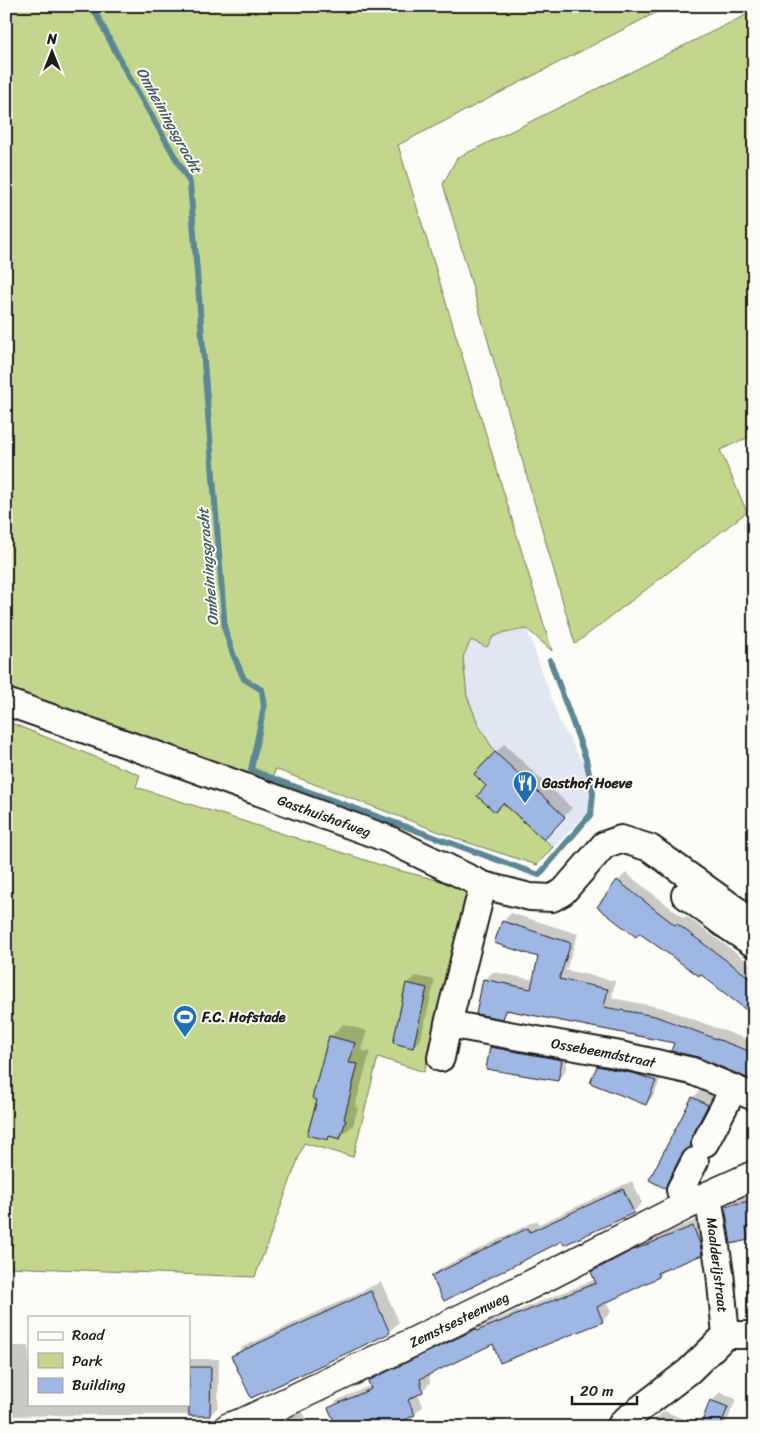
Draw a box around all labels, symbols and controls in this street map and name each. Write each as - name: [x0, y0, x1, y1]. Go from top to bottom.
- text: N: [46, 27, 57, 52]
- north arrow: [28, 28, 78, 78]
- water label: Omheiningsgracht: [129, 62, 210, 179]
- water label: Omheiningsgracht: [190, 506, 226, 627]
- restaurant icon: Gasthof Hoeve: [512, 770, 538, 804]
- place label: Gasthof Hoeve: [541, 771, 633, 796]
- street label: Gasthuishofweg: [274, 787, 375, 844]
- sports icon: F.C. Hofstade: [172, 1004, 198, 1038]
- place label: F.C. Hofstade: [201, 1005, 286, 1030]
- street label: Ossebeemdstraat: [549, 1030, 659, 1075]
- street label: Maalderijstraat: [699, 1216, 735, 1314]
- street label: Zemstsesteenweg: [405, 1284, 513, 1355]
- legend: [28, 1316, 190, 1406]
- text: Road: [72, 1322, 105, 1348]
- text: Park: [72, 1348, 103, 1374]
- text: Building: [72, 1372, 126, 1398]
- scale bar: [572, 1373, 638, 1405]
- text: 20 m: [580, 1378, 614, 1404]

